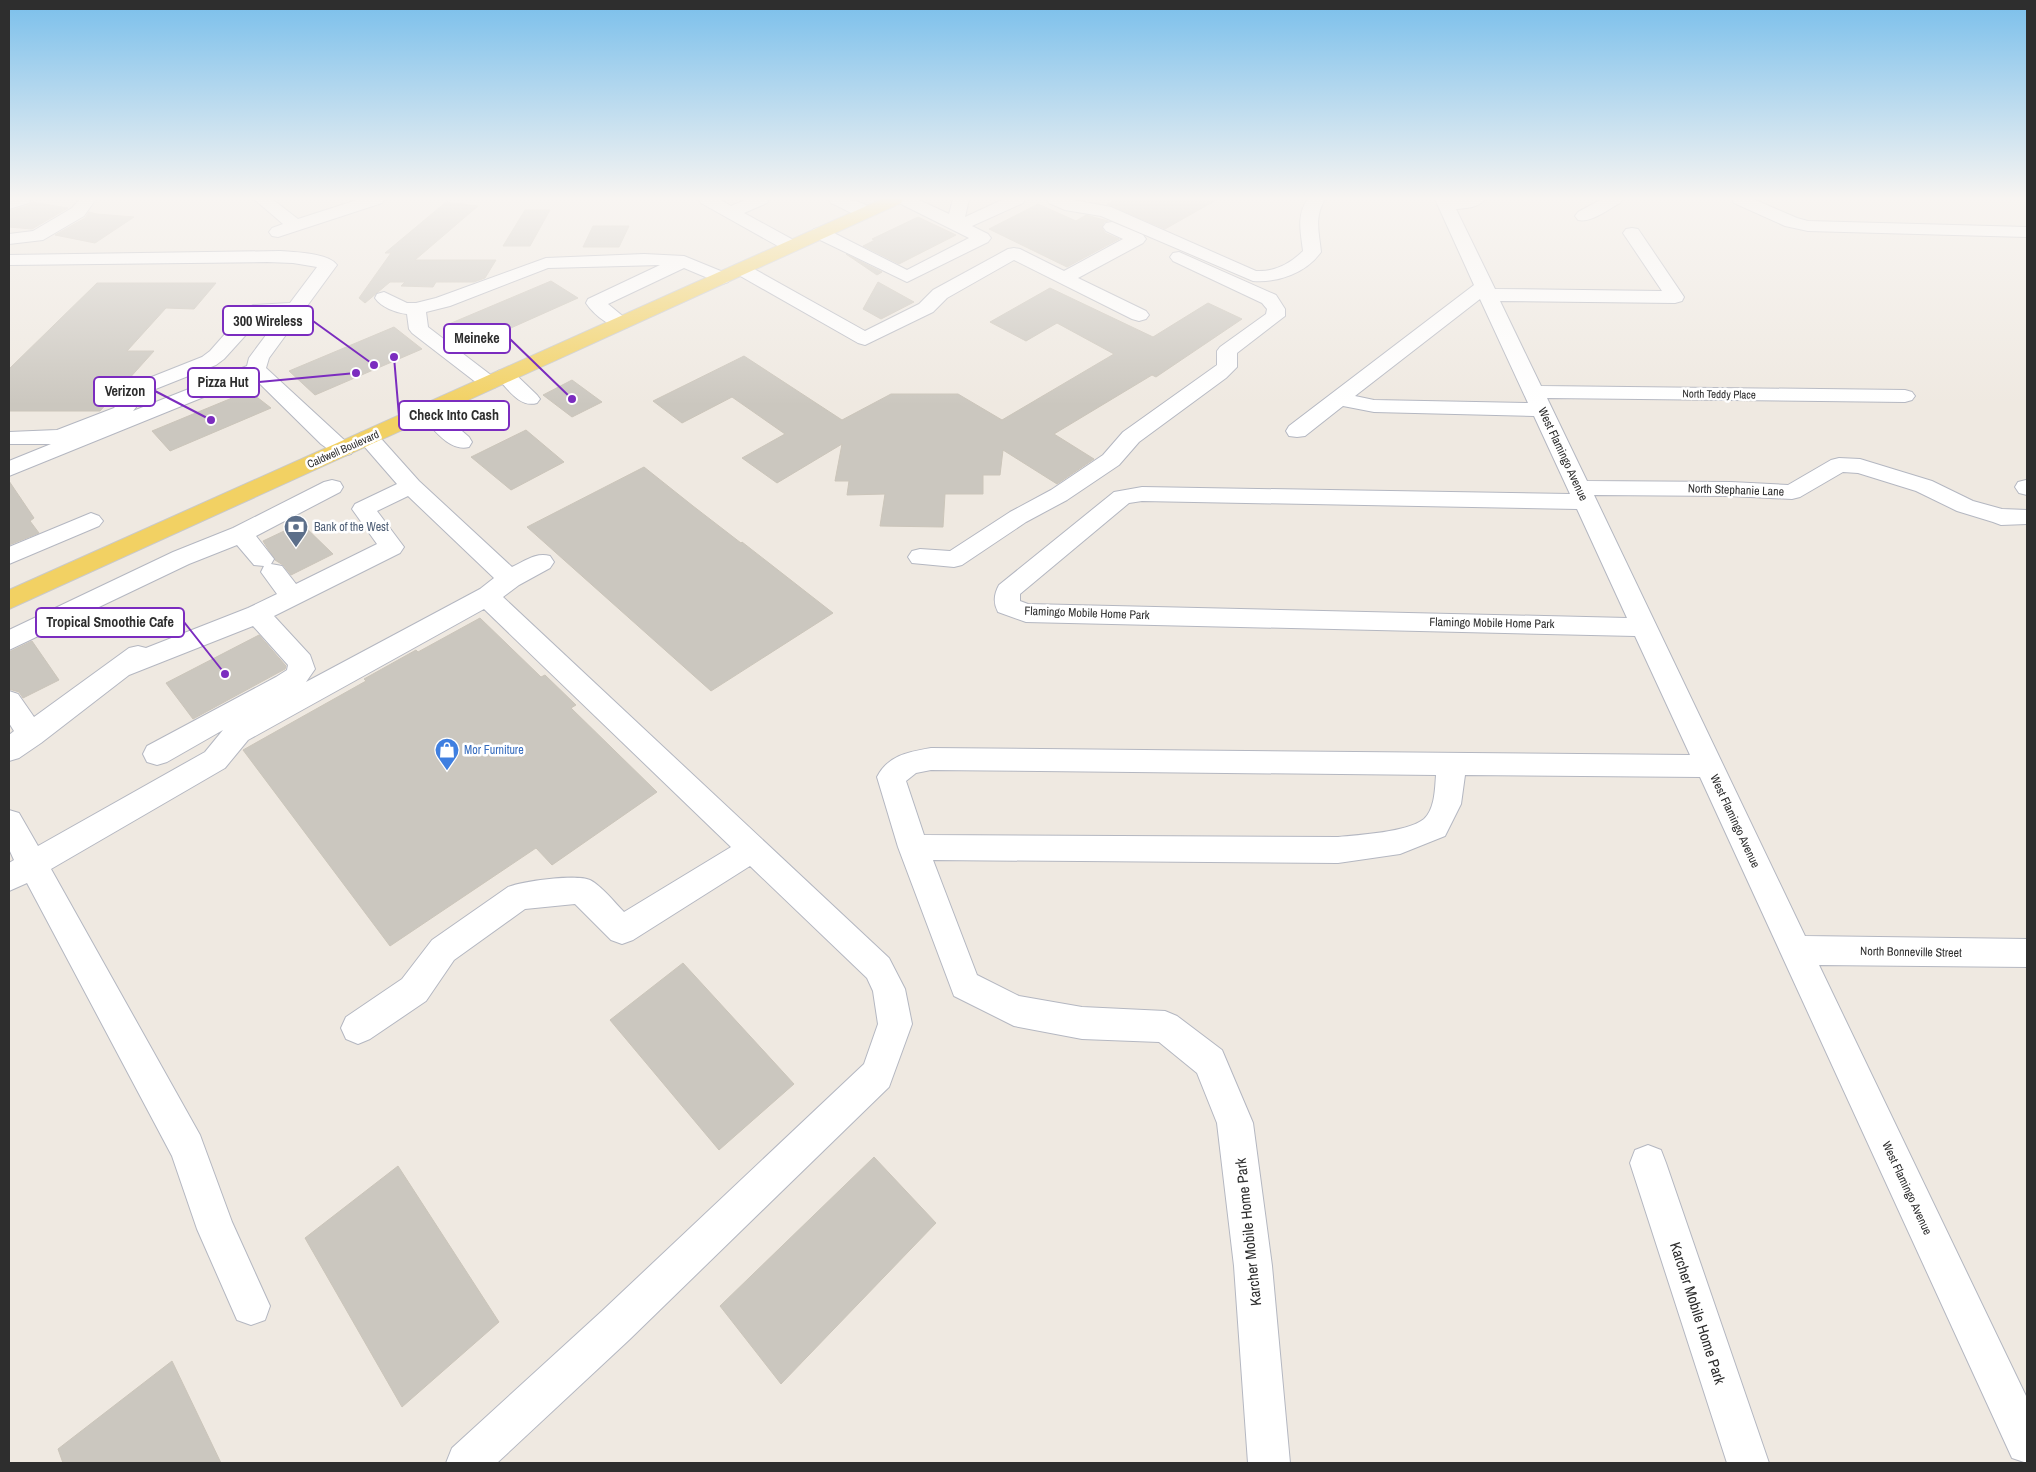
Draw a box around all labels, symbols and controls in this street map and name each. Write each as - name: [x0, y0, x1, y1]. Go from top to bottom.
- callout: 300 Wireless: [223, 306, 313, 335]
- text: 300 Wireless: [233, 312, 303, 330]
- callout: Meineke: [444, 324, 510, 353]
- text: Meineke: [454, 329, 500, 347]
- callout: Pizza Hut: [188, 368, 259, 397]
- text: Pizza Hut: [197, 373, 249, 391]
- callout: Verizon: [94, 377, 155, 406]
- text: Verizon: [105, 382, 145, 400]
- street label: North Teddy Place: [1682, 386, 1756, 402]
- callout: Check Into Cash: [399, 401, 509, 430]
- street label: West Flamingo Avenue: [1534, 405, 1592, 503]
- text: Check Into Cash: [409, 406, 499, 424]
- street label: Caldwell Boulevard: [305, 427, 381, 471]
- street label: North Stephanie Lane: [1688, 480, 1784, 500]
- bank icon: Bank of the West: [283, 514, 309, 548]
- place label: Bank of the West: [314, 519, 389, 535]
- street label: Flamingo Mobile Home Park: [1024, 603, 1150, 623]
- callout: Tropical Smoothie Cafe: [36, 608, 184, 637]
- text: Tropical Smoothie Cafe: [46, 613, 174, 631]
- street label: Flamingo Mobile Home Park: [1429, 614, 1555, 632]
- shop icon: Mor Furniture: [434, 737, 460, 771]
- place label: Mor Furniture: [464, 742, 524, 758]
- street label: West Flamingo Avenue: [1706, 772, 1764, 870]
- street label: North Bonneville Street: [1860, 943, 1962, 961]
- street label: West Flamingo Avenue: [1878, 1139, 1936, 1237]
- street label: Karcher Mobile Home Park: [1230, 1156, 1266, 1307]
- street label: Karcher Mobile Home Park: [1665, 1239, 1731, 1388]

